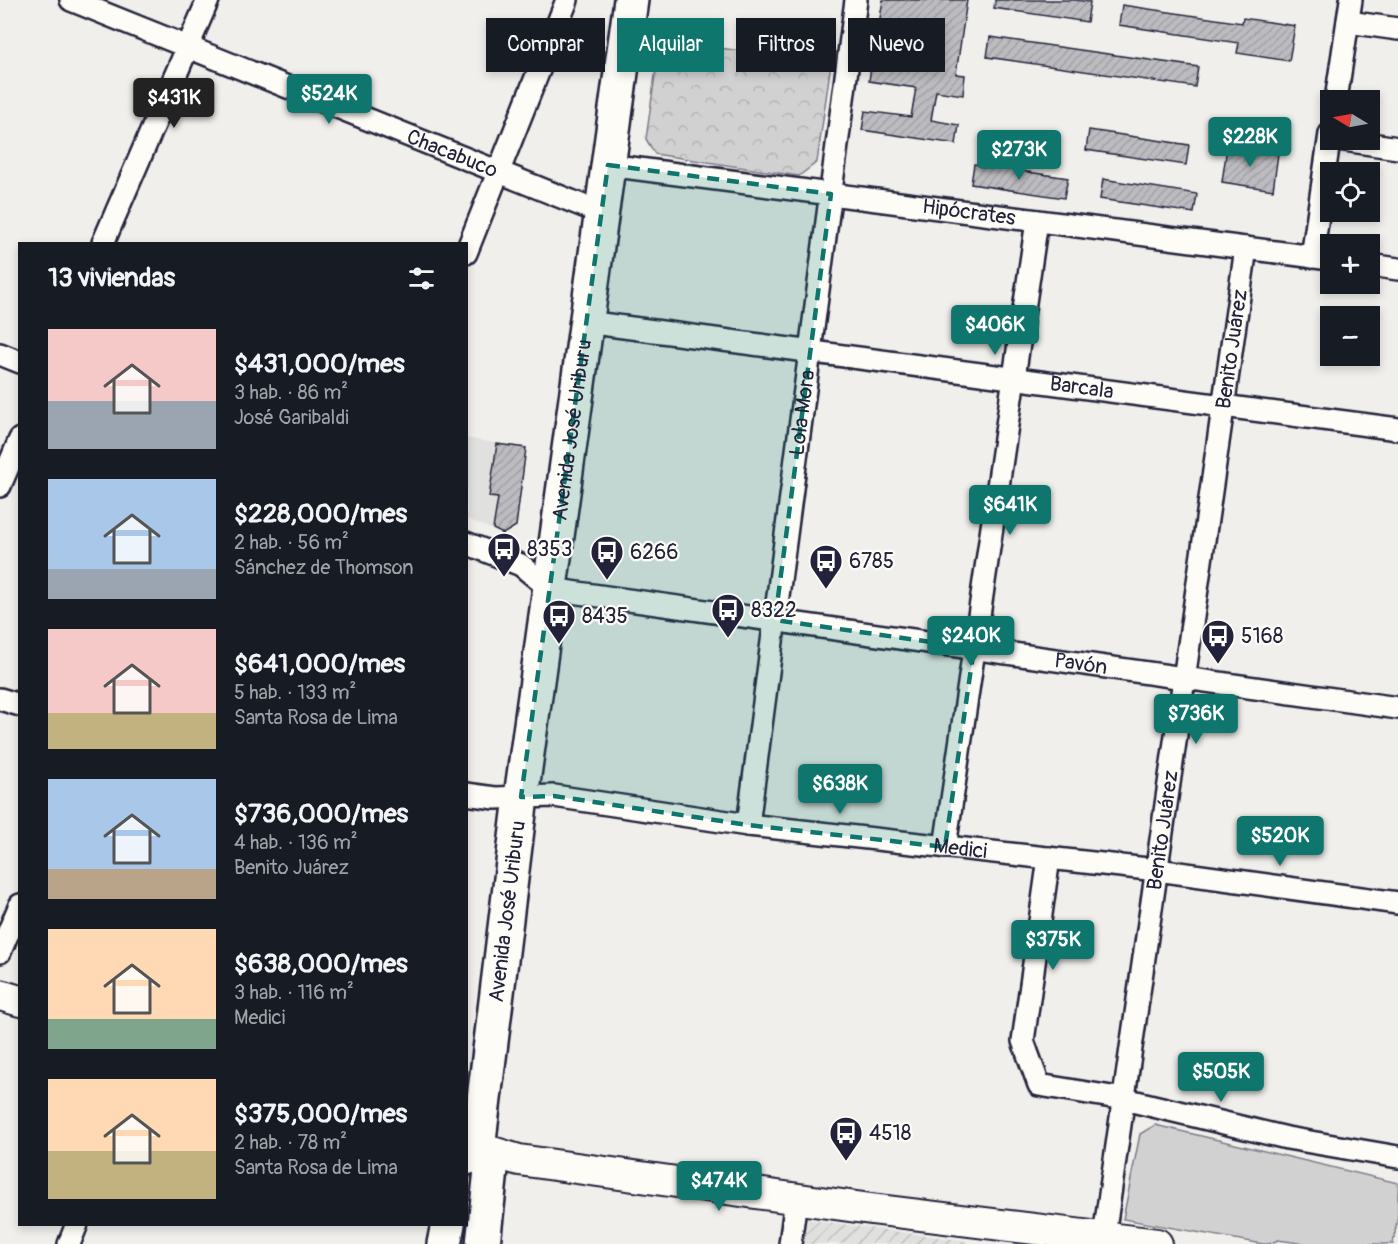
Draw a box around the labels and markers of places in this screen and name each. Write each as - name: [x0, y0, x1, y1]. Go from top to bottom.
- pin: $524K: [287, 74, 371, 125]
- pin: $431K: [132, 78, 216, 129]
- pin: $228K: [1208, 117, 1292, 168]
- pin: $273K: [977, 130, 1061, 181]
- pin: $406K: [953, 305, 1037, 356]
- pin: $641K: [968, 485, 1052, 536]
- bus stop icon: 8353: [486, 531, 522, 578]
- bus stop icon: 6266: [589, 534, 625, 581]
- place label: 8353: [527, 536, 572, 563]
- place label: 6266: [630, 539, 678, 566]
- bus stop icon: 6785: [808, 543, 844, 590]
- place label: 6785: [849, 548, 894, 575]
- bus stop icon: 8322: [710, 592, 746, 639]
- place label: 8322: [751, 597, 797, 624]
- bus stop icon: 8435: [541, 598, 577, 645]
- place label: 8435: [582, 603, 628, 630]
- pin: $240K: [929, 616, 1013, 667]
- bus stop icon: 5168: [1200, 618, 1236, 665]
- place label: 5168: [1241, 623, 1283, 650]
- pin: $736K: [1154, 694, 1238, 745]
- pin: $638K: [798, 764, 882, 815]
- pin: $520K: [1238, 816, 1322, 867]
- pin: $375K: [1011, 920, 1095, 971]
- pin: $505K: [1179, 1052, 1263, 1103]
- bus stop icon: 4518: [828, 1115, 864, 1162]
- place label: 4518: [869, 1120, 911, 1147]
- pin: $474K: [677, 1161, 761, 1212]

